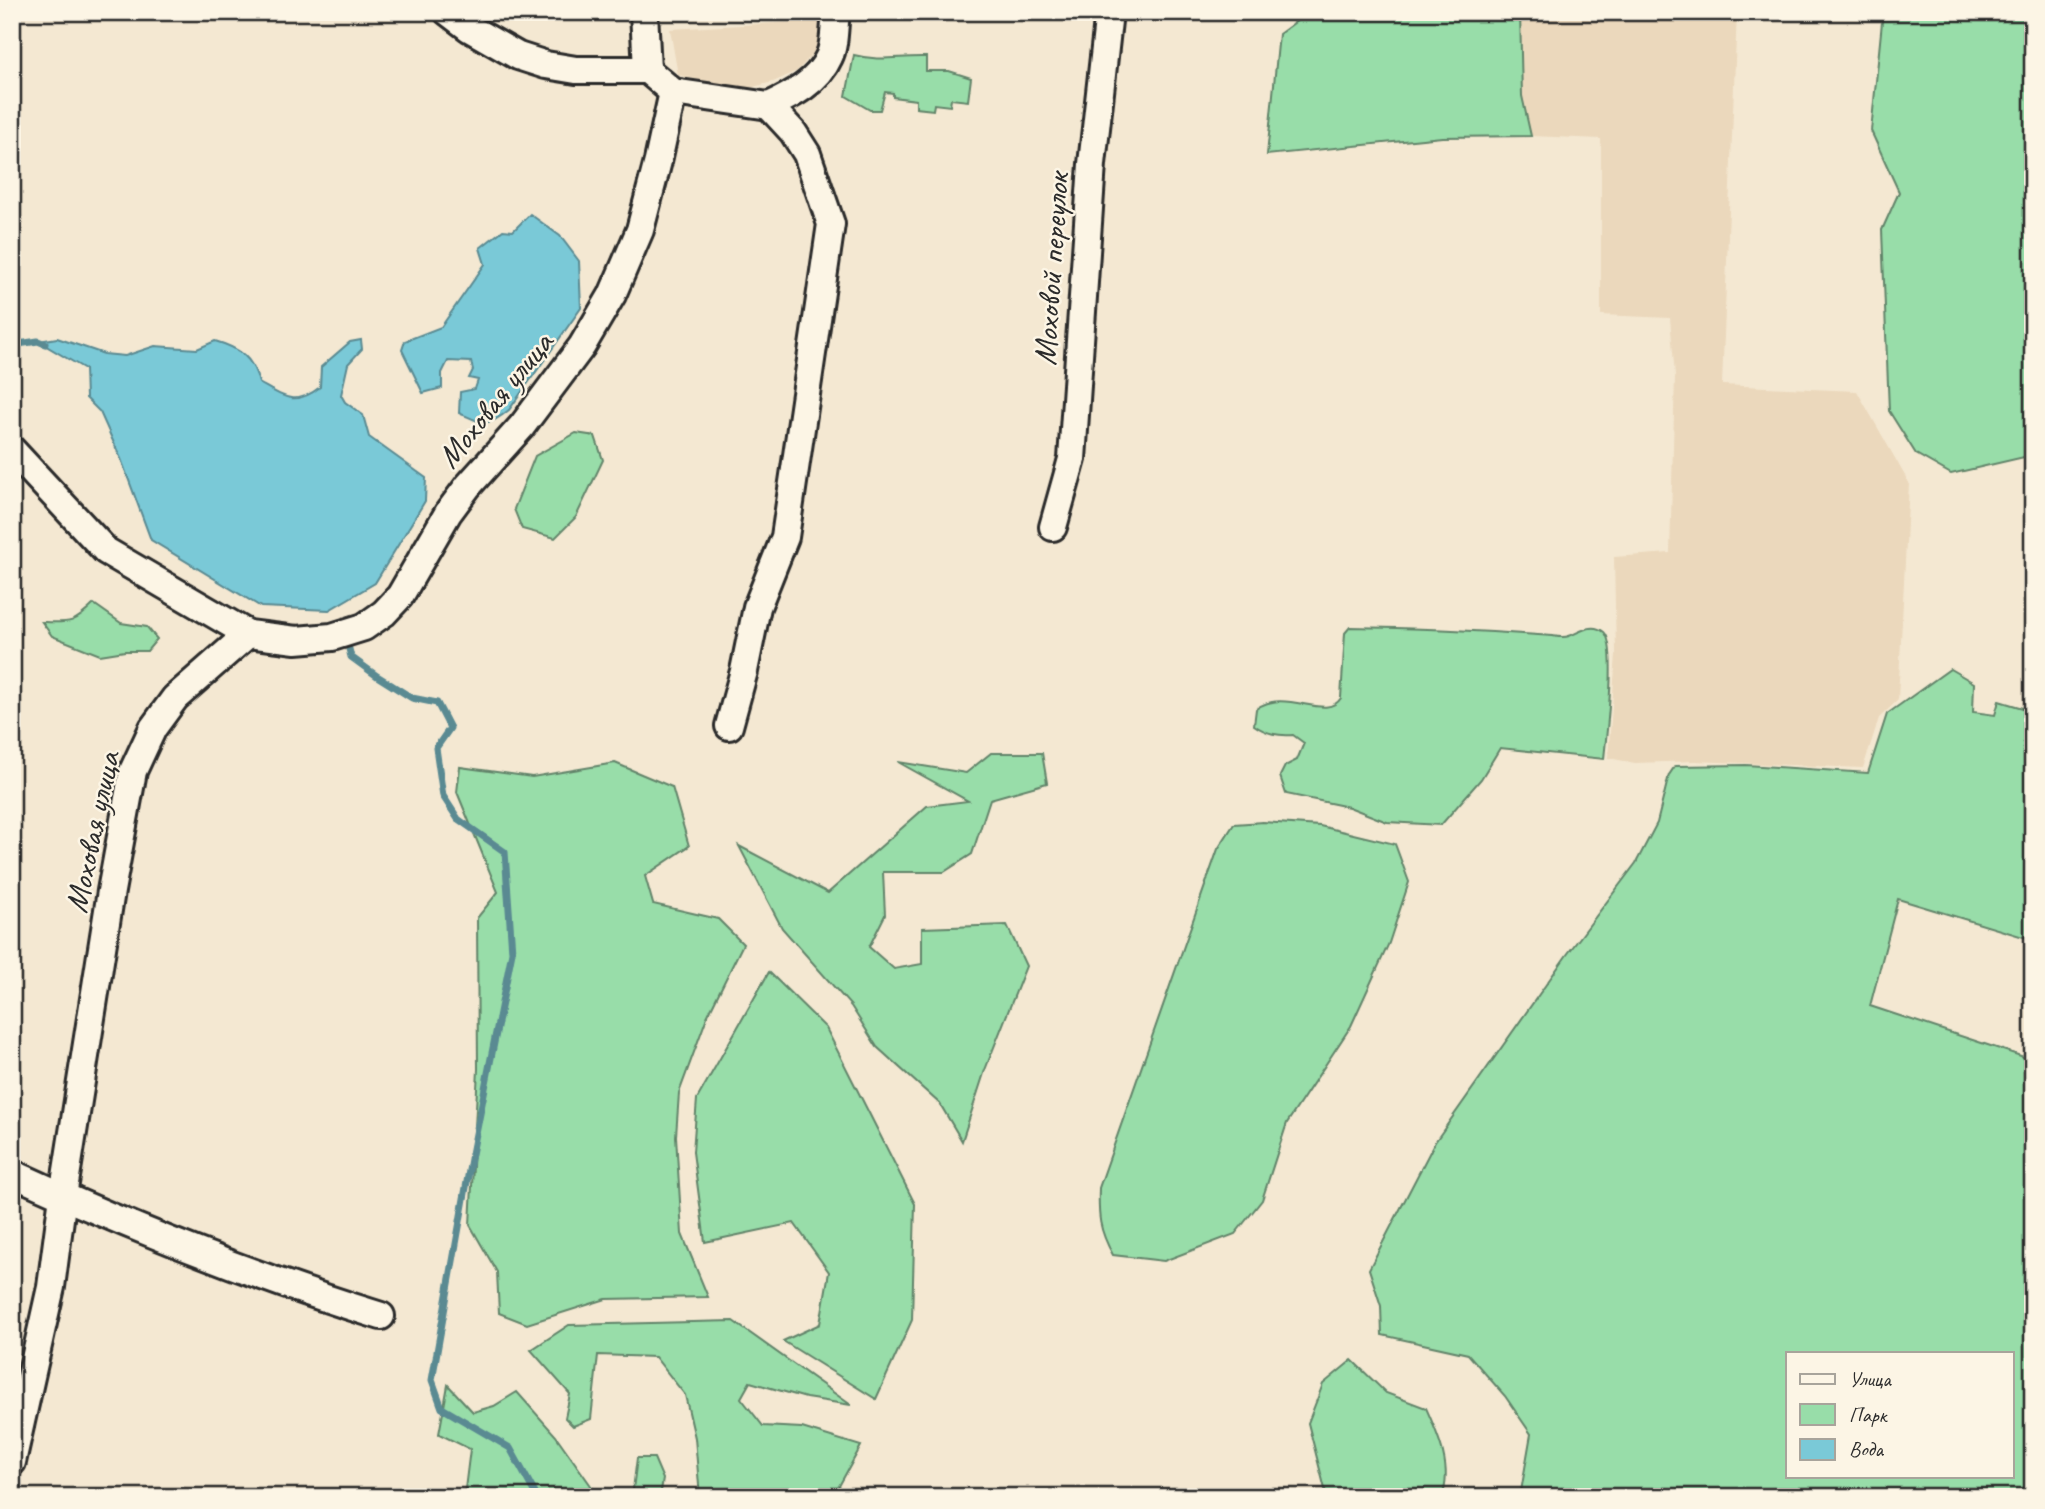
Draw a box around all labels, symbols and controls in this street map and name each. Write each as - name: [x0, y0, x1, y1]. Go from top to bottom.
- street label: Моховой переулок: [1023, 169, 1079, 367]
- street label: Моховая улица: [427, 321, 564, 476]
- street label: Моховая улица: [54, 746, 130, 916]
- legend: [1786, 1352, 2014, 1478]
- text: Улица: [1849, 1366, 1892, 1392]
- text: Парк: [1849, 1402, 1889, 1428]
- text: Вода: [1849, 1436, 1885, 1462]

